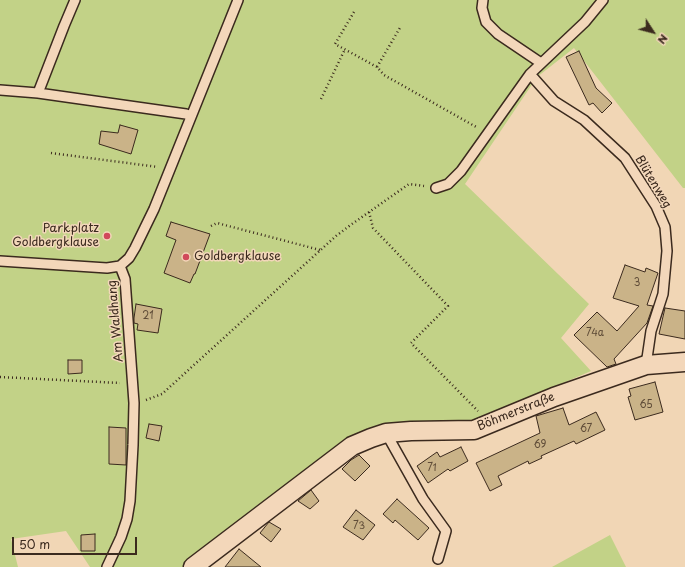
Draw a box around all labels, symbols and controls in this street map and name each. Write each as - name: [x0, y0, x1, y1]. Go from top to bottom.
- north arrow: [633, 12, 673, 52]
- text: N: [654, 31, 673, 48]
- street label: Blütenweg: [632, 153, 674, 211]
- place label: Parkplatz Goldbergklause: [12, 222, 99, 250]
- marker: Parkplatz Goldbergklause: [102, 231, 112, 241]
- place label: Goldbergklause: [194, 250, 281, 264]
- marker: Goldbergklause: [181, 252, 191, 262]
- house number: 3: [634, 277, 640, 289]
- street label: Am Waldhang: [105, 279, 127, 363]
- house number: 21: [142, 310, 154, 322]
- house number: 74a: [586, 327, 604, 339]
- street label: Böhmerstraße: [475, 390, 557, 434]
- house number: 65: [639, 399, 653, 411]
- house number: 67: [580, 423, 592, 435]
- house number: 69: [534, 439, 546, 451]
- house number: 71: [427, 462, 437, 474]
- house number: 73: [353, 520, 365, 532]
- scale bar: [14, 529, 139, 555]
- text: 50 m: [19, 535, 50, 553]

